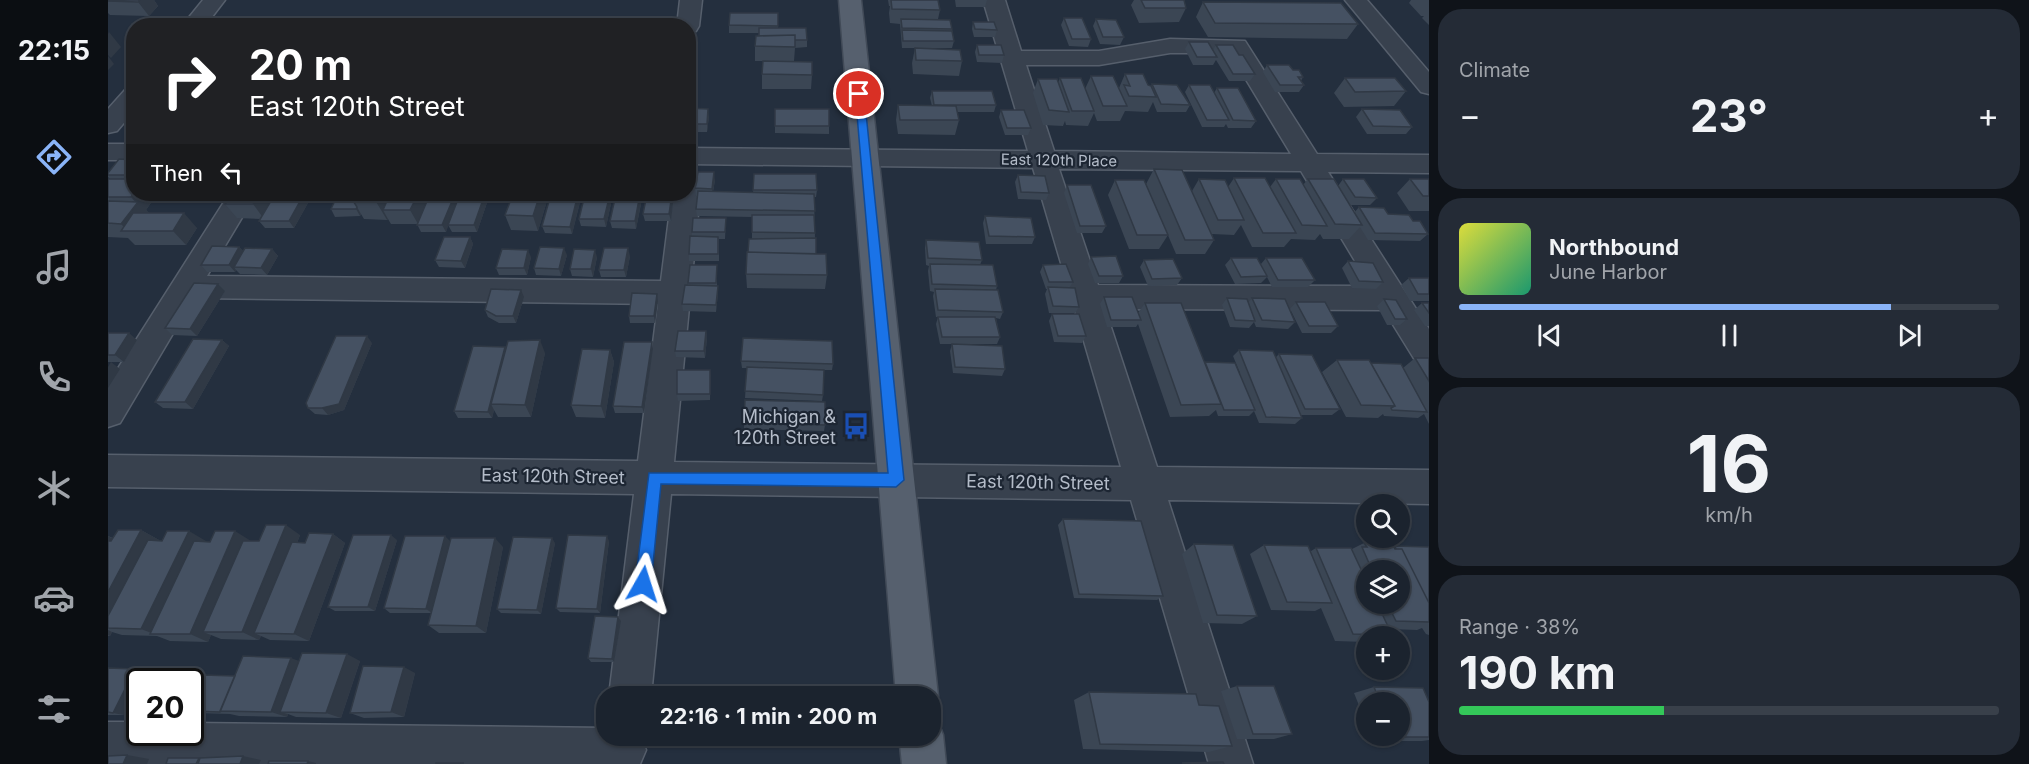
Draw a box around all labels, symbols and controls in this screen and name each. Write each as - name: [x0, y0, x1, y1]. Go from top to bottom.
- text: 22:15: [18, 34, 90, 67]
- text: 20 m: [249, 39, 352, 90]
- icon: right: [150, 42, 228, 120]
- text: Climate: [1459, 58, 1530, 82]
- pin: [833, 68, 884, 119]
- icon: arrive: [842, 77, 875, 110]
- text: 23°: [1690, 88, 1768, 143]
- text: East 120th Street: [249, 90, 465, 123]
- text: −: [1459, 95, 1481, 135]
- text: +: [1977, 95, 1999, 135]
- icon: directions: [33, 136, 75, 178]
- street label: East 120th Place: [1001, 149, 1117, 171]
- icon: left: [215, 156, 248, 189]
- text: Then: [150, 160, 203, 186]
- text: Northbound: [1549, 234, 1679, 260]
- icon: music: [33, 246, 75, 288]
- text: June Harbor: [1549, 260, 1667, 284]
- icon: previous: [1533, 319, 1566, 352]
- icon: pause: [1713, 319, 1746, 352]
- icon: next: [1893, 319, 1926, 352]
- icon: phone: [33, 356, 75, 398]
- place label: Michigan & 120th Street: [734, 406, 836, 448]
- bus stop icon: Michigan & 120th Street: [841, 411, 871, 441]
- text: 16: [1687, 416, 1771, 511]
- street label: East 120th Street: [481, 464, 625, 488]
- icon: climate: [33, 467, 75, 509]
- street label: East 120th Street: [966, 470, 1110, 494]
- map controls: [1356, 494, 1410, 746]
- button: search: [1356, 494, 1410, 548]
- text: km/h: [1705, 503, 1753, 527]
- position arrow: [611, 552, 675, 616]
- button: layers: [1356, 560, 1410, 614]
- icon: car: [33, 577, 75, 619]
- text: Range · 38%: [1459, 615, 1580, 639]
- button: +: [1356, 626, 1410, 680]
- text: 190 km: [1459, 645, 1616, 700]
- speed limit sign: 20: [126, 668, 204, 746]
- icon: filters: [33, 688, 75, 730]
- button: −: [1356, 692, 1410, 746]
- text: 22:16 · 1 min · 200 m: [660, 703, 877, 729]

